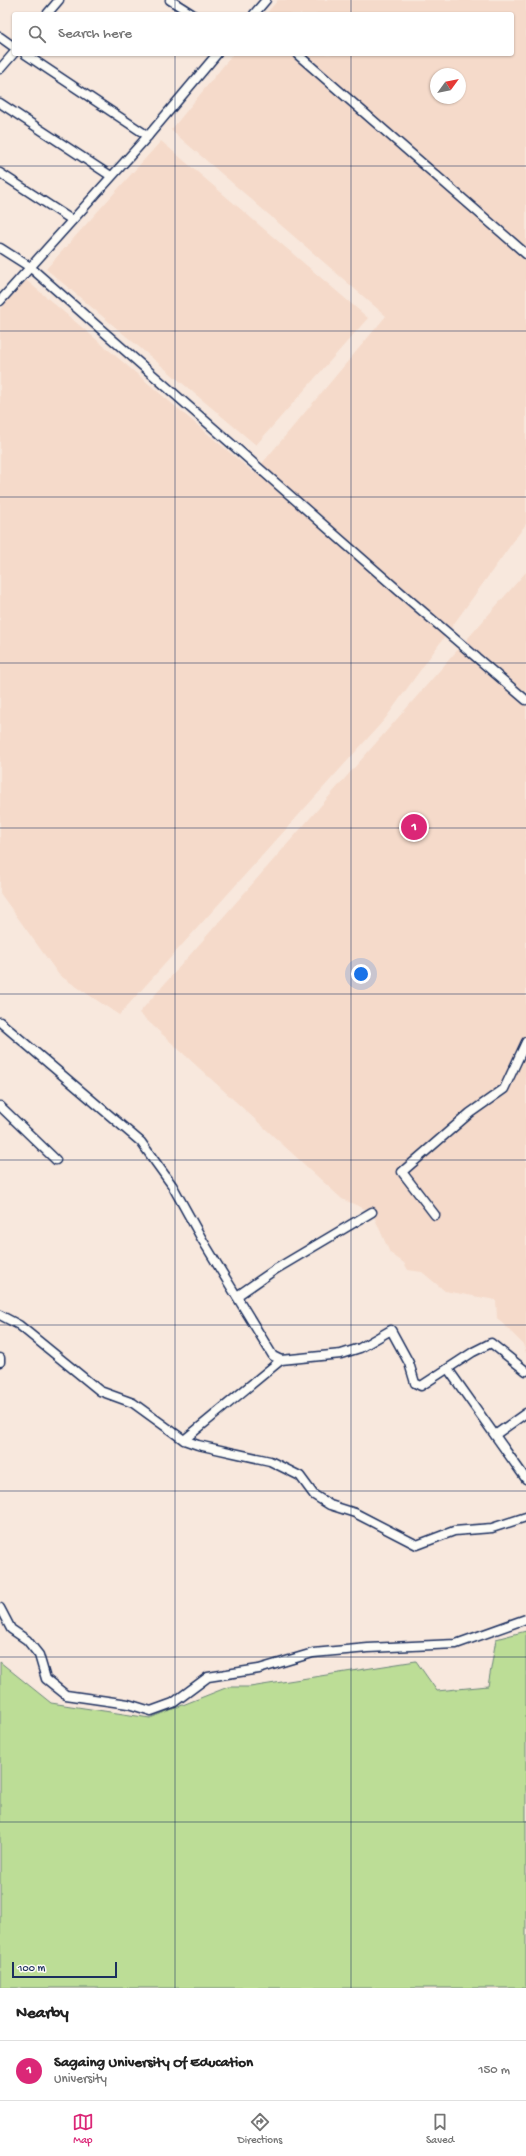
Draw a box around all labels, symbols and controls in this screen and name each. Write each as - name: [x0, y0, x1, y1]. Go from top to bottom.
- search box: [12, 12, 514, 56]
- icon: search: [26, 23, 48, 45]
- text: Search here: [58, 25, 132, 43]
- north arrow: [430, 68, 466, 104]
- pin: 1: [401, 812, 427, 842]
- your location: [351, 964, 371, 984]
- scale bar: [12, 1960, 117, 1979]
- text: 100 m: [18, 1963, 45, 1975]
- text: Nearby: [16, 2004, 69, 2024]
- text: Sagaing University Of Education: [54, 2054, 253, 2072]
- text: 1: [26, 2063, 32, 2078]
- text: 150 m: [478, 2063, 510, 2078]
- text: University: [54, 2072, 107, 2087]
- tab: Map: [72, 2111, 94, 2147]
- tab: Directions: [238, 2111, 282, 2147]
- tab: Saved: [426, 2111, 454, 2147]

